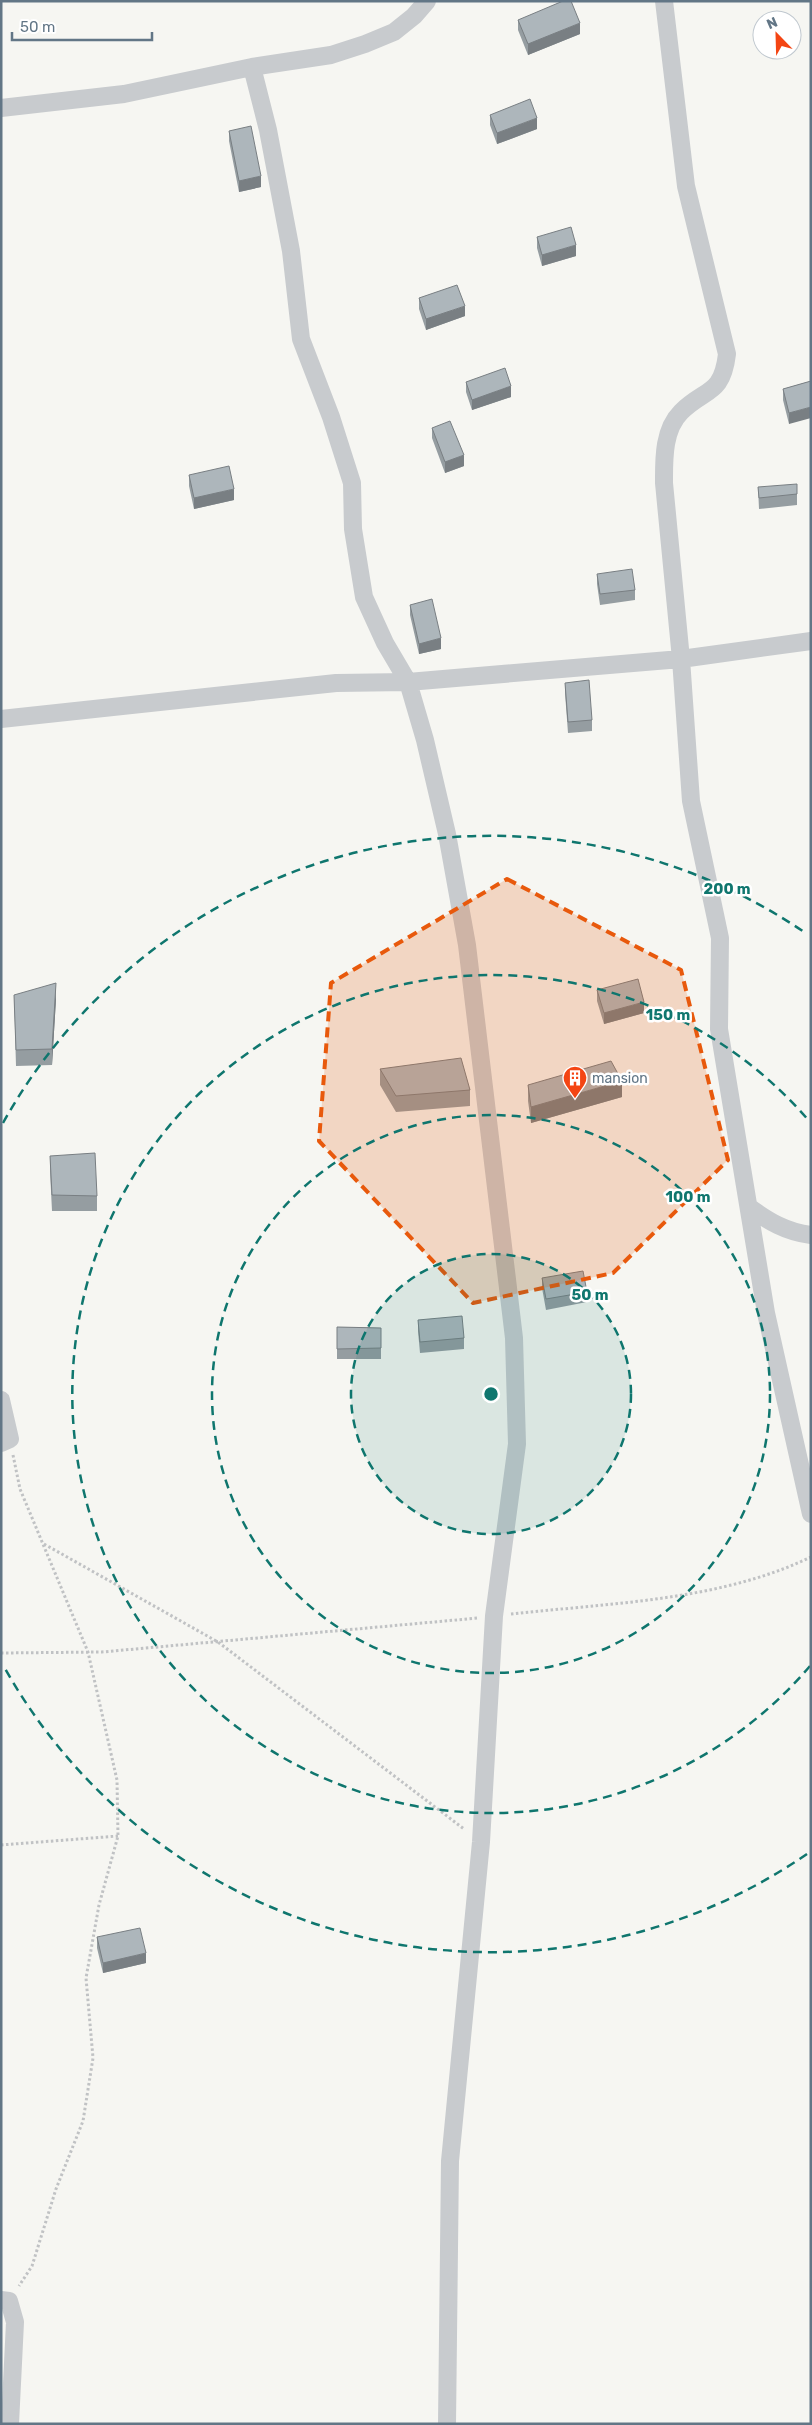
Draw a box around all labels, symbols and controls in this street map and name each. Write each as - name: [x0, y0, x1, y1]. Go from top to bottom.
- scale bar: [12, 10, 152, 42]
- north arrow: [752, 10, 802, 60]
- text: N: [764, 14, 780, 33]
- text: 50 m: [20, 18, 55, 36]
- text: 200 m: [703, 880, 751, 898]
- text: 150 m: [646, 1006, 690, 1024]
- building icon: mansion: [562, 1065, 588, 1099]
- place label: mansion: [592, 1070, 648, 1087]
- text: 100 m: [666, 1188, 710, 1206]
- text: 50 m: [572, 1286, 608, 1304]
- centre of rings: [482, 1385, 500, 1403]

